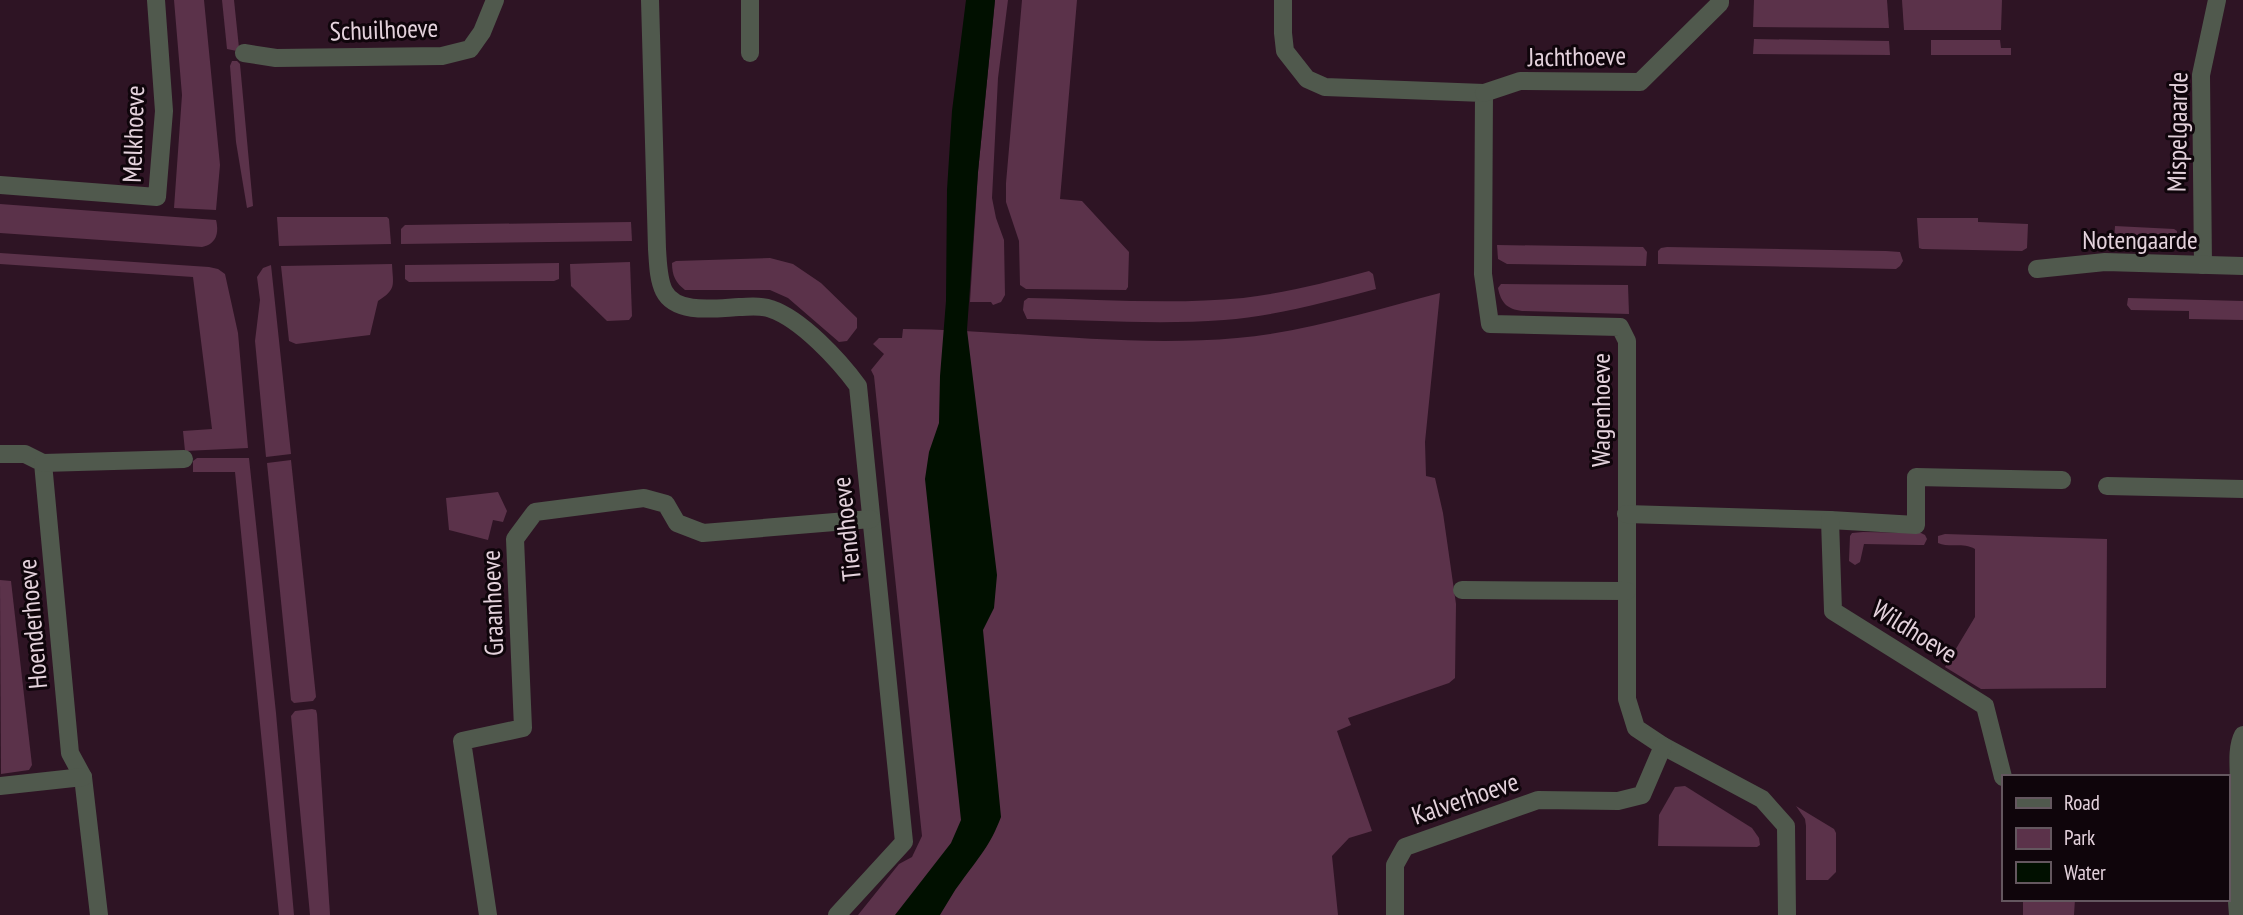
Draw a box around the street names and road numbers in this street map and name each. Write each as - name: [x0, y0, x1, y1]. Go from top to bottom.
- street label: Schuilhoeve: [329, 11, 439, 47]
- street label: Jachthoeve: [1527, 39, 1626, 73]
- street label: Mispelgaarde: [2159, 72, 2195, 192]
- street label: Melkhoeve: [115, 85, 151, 183]
- street label: Notengaarde: [2082, 223, 2198, 256]
- street label: Wagenhoeve: [1584, 353, 1617, 467]
- street label: Tiendhoeve: [824, 475, 868, 583]
- street label: Graanhoeve: [474, 549, 510, 657]
- street label: Hoenderhoeve: [10, 558, 54, 690]
- street label: Wildhoeve: [1866, 592, 1964, 670]
- street label: Kalverhoeve: [1407, 764, 1523, 832]

